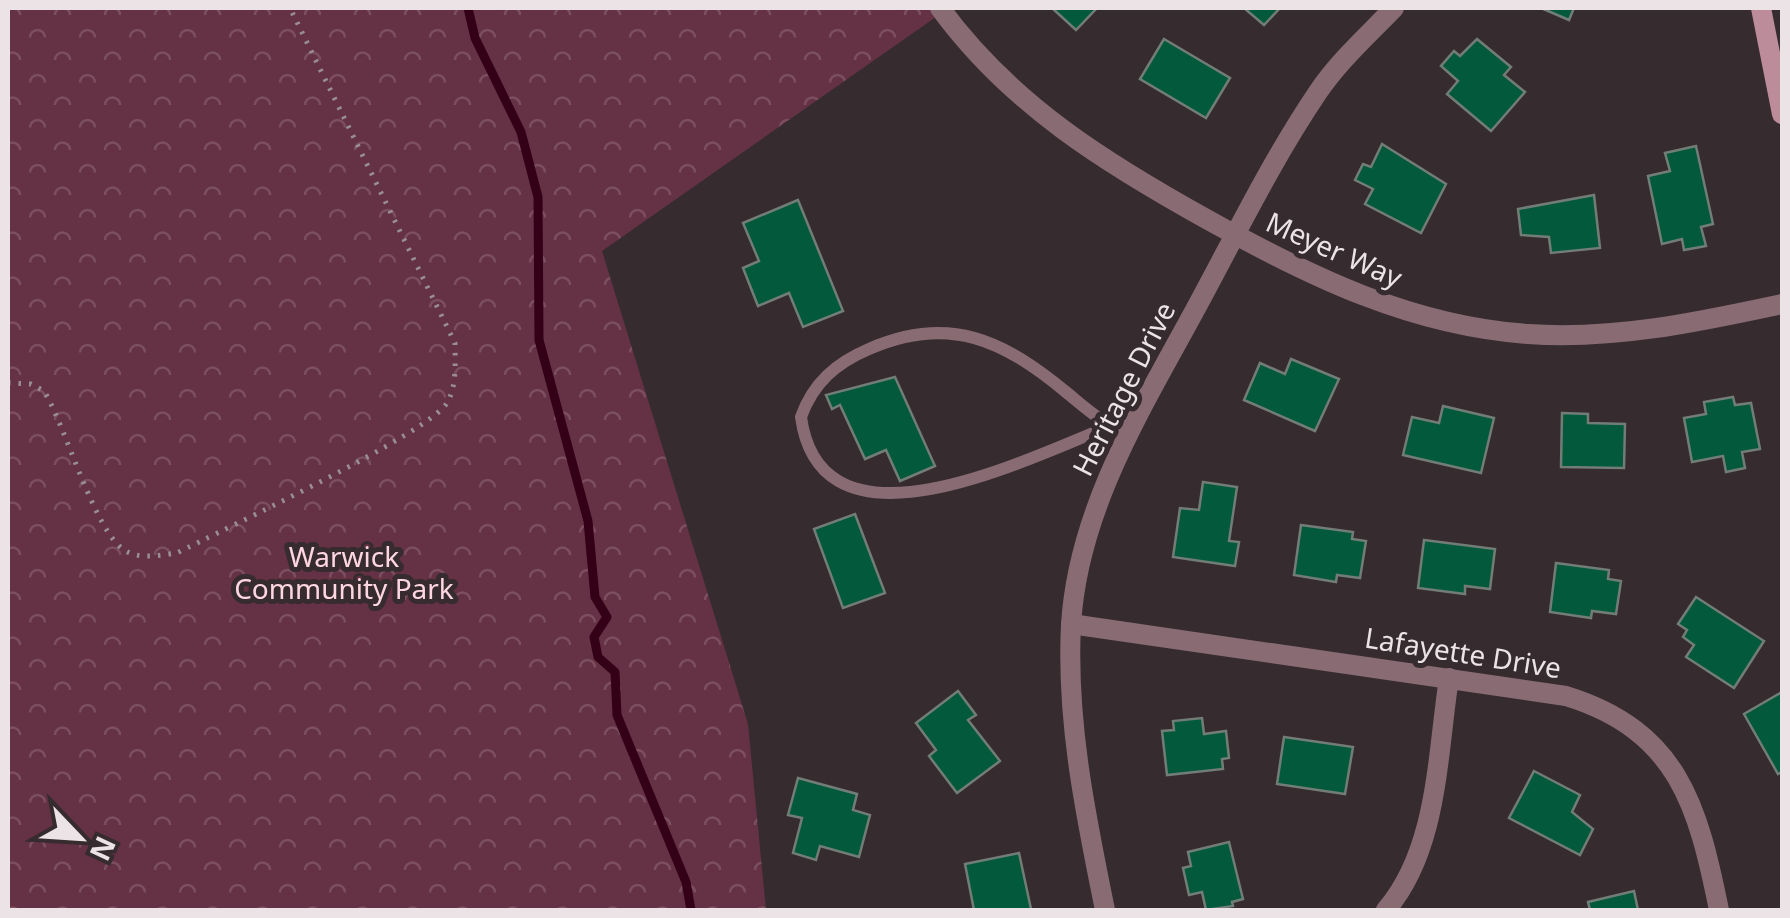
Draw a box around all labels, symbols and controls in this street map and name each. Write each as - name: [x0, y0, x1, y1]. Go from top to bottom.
- street label: Meyer Way: [1260, 202, 1409, 296]
- street label: Heritage Drive: [1063, 295, 1183, 482]
- park label: Warwick Community Park: [234, 537, 454, 607]
- street label: Lafayette Drive: [1362, 618, 1564, 686]
- north arrow: [30, 788, 130, 888]
- text: N: [82, 831, 126, 867]

